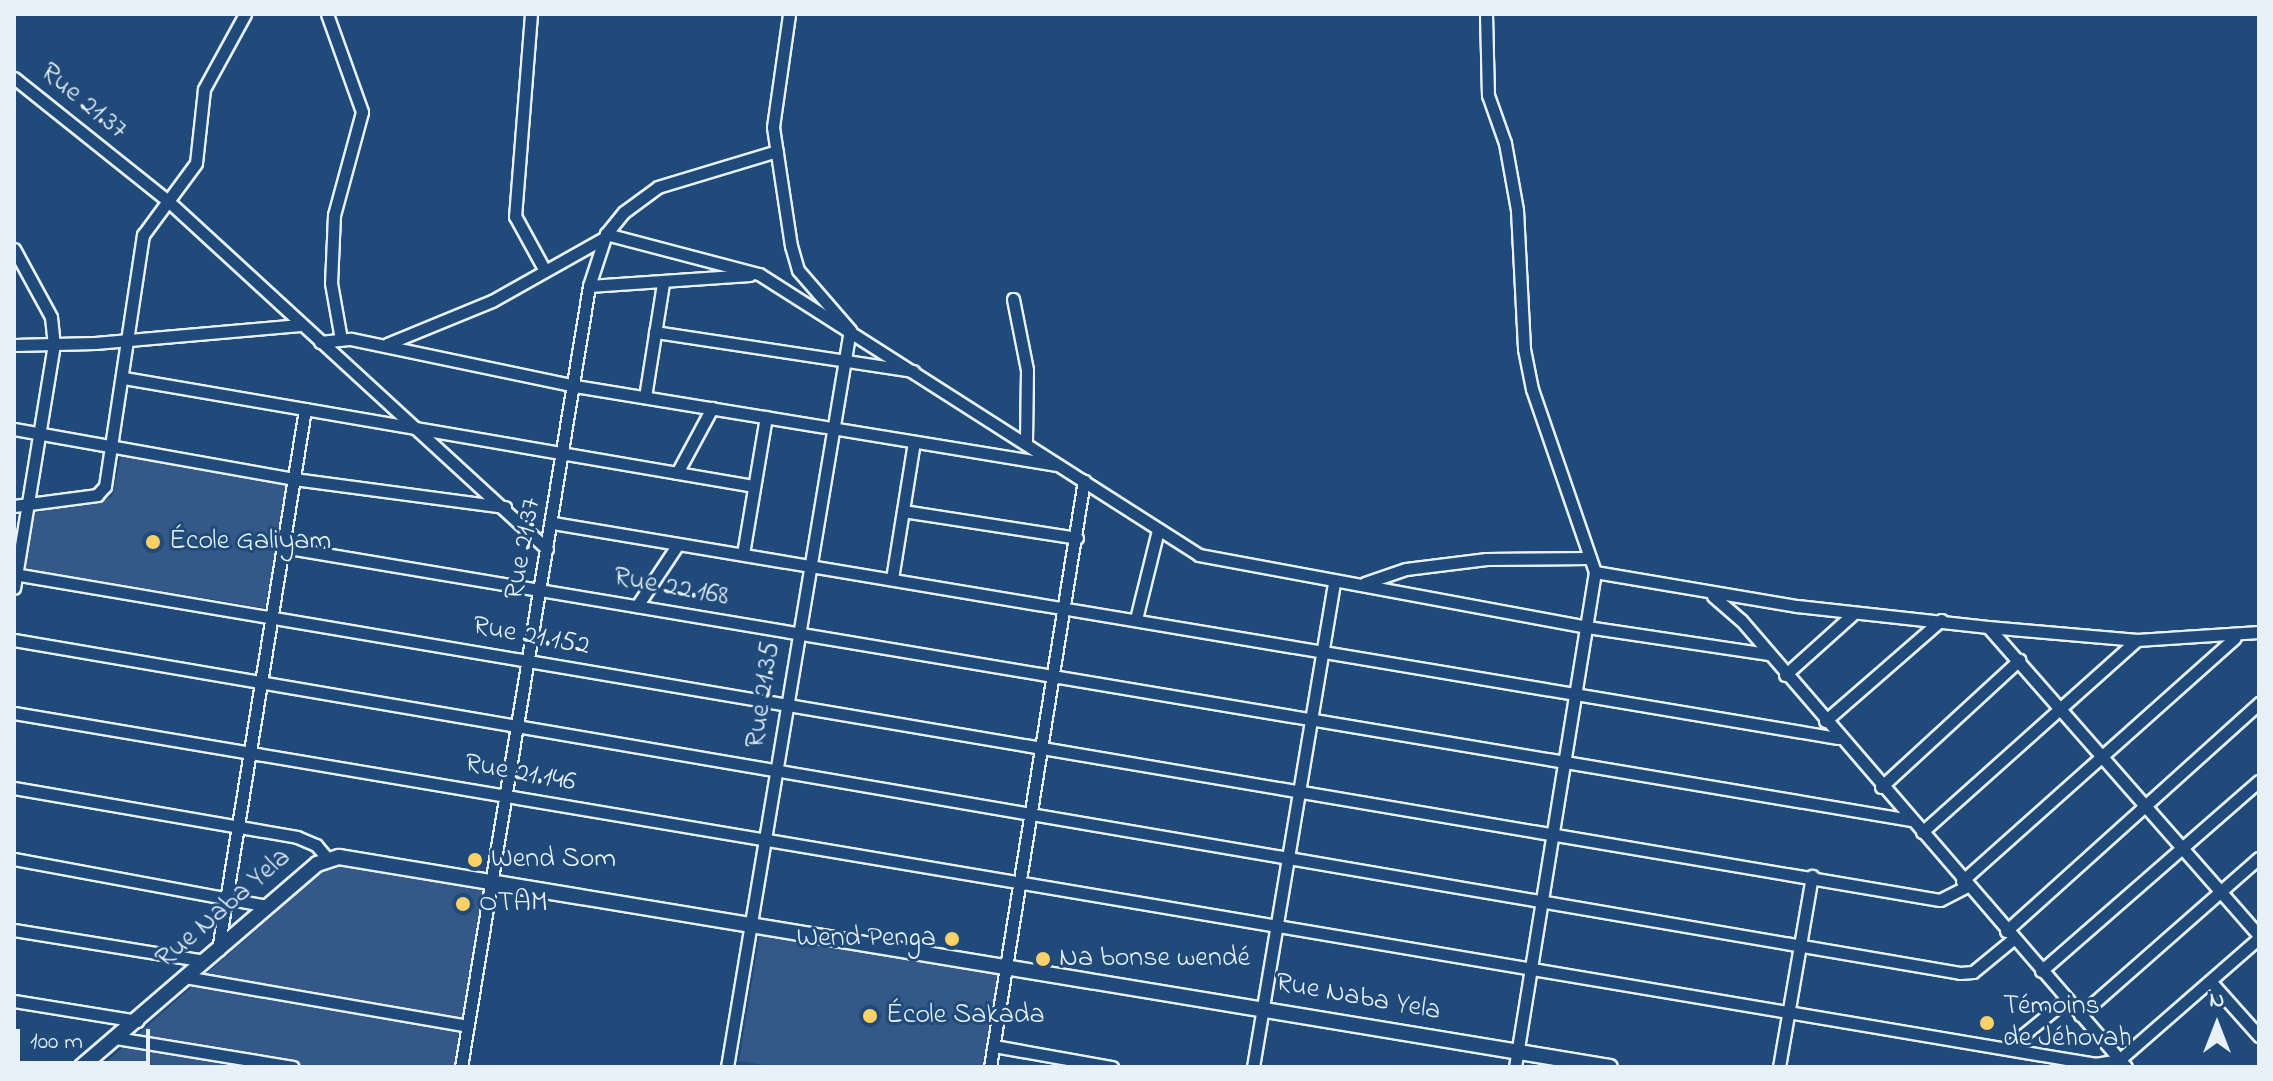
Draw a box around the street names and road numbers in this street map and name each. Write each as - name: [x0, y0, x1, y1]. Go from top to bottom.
- street label: Rue 21.37: [33, 57, 133, 147]
- street label: Rue 21.37: [499, 496, 549, 602]
- street label: Rue 22.168: [611, 561, 731, 615]
- street label: Rue 21.152: [470, 610, 592, 664]
- street label: Rue 21.35: [740, 640, 788, 750]
- street label: Rue 21.146: [462, 748, 578, 800]
- street label: Rue Naba Yela: [150, 842, 298, 976]
- street label: Rue Naba Yela: [1273, 967, 1443, 1029]

